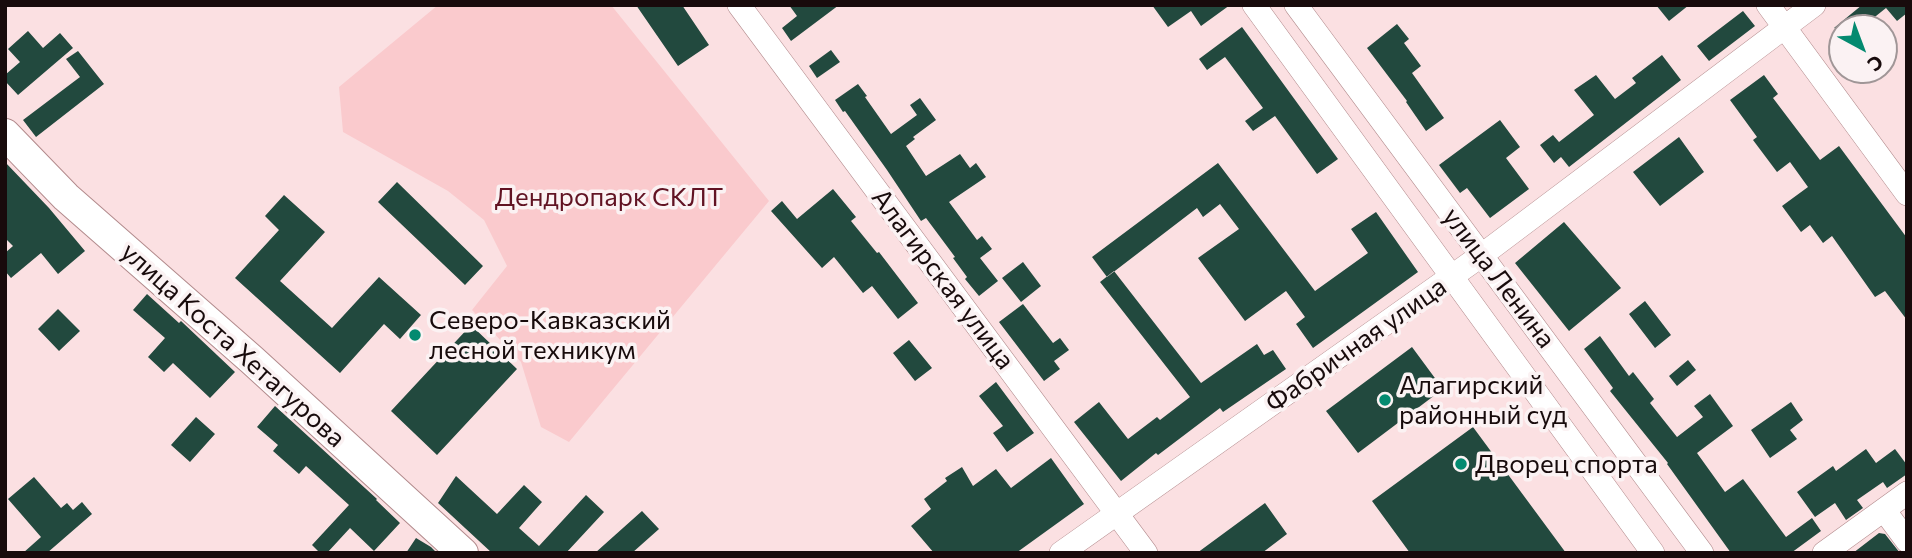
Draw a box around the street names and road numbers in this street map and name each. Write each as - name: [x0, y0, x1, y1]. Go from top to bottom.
- street label: Алагирская улица: [865, 183, 1021, 375]
- street label: улица Ленина: [1436, 202, 1562, 354]
- street label: улица Коста Хетагурова: [115, 236, 351, 454]
- street label: Фабричная улица: [1260, 271, 1452, 419]

